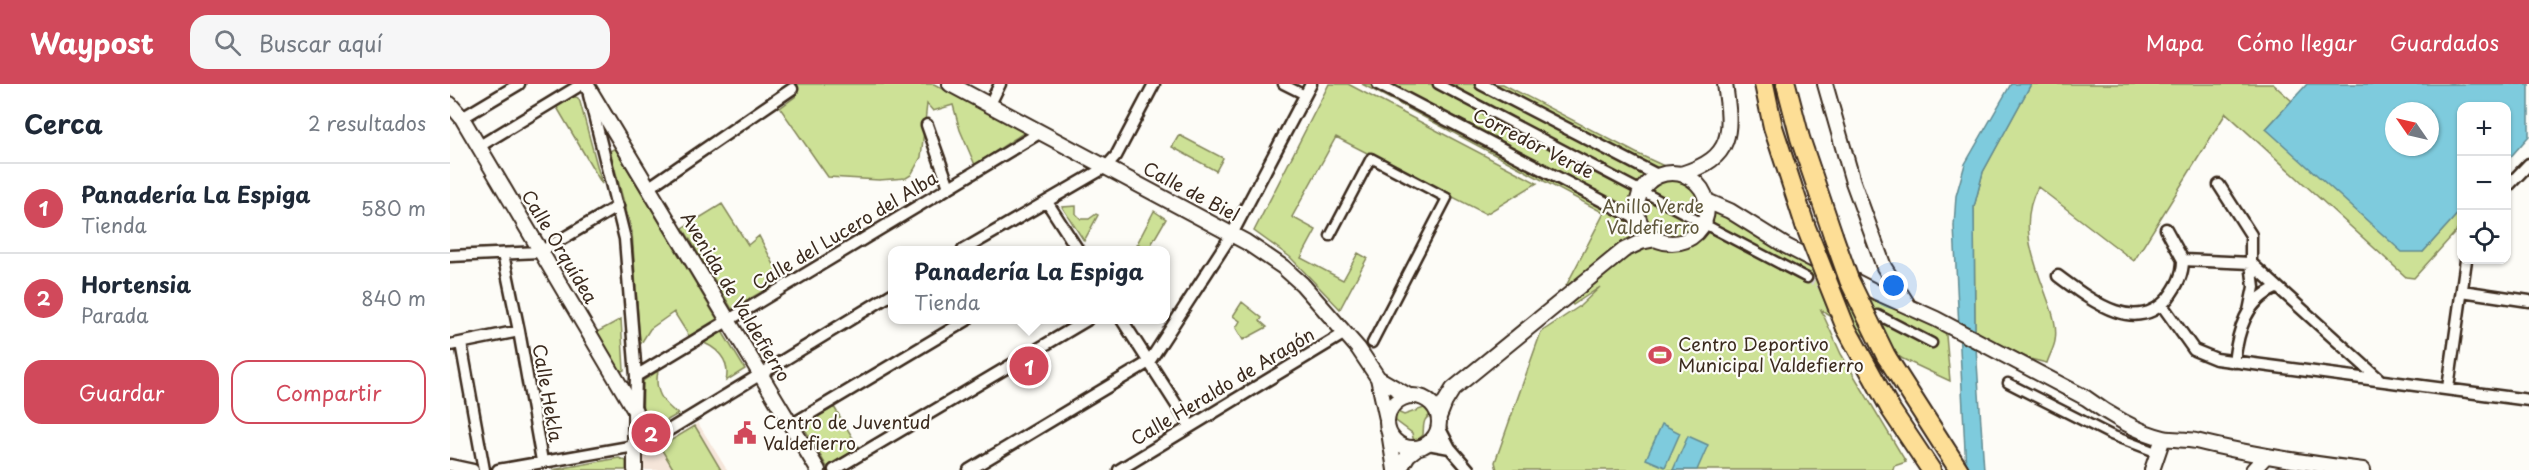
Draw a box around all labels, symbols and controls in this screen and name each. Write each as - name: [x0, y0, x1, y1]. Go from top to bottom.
- search box: [190, 15, 610, 69]
- text: Waypost: [30, 21, 154, 64]
- icon: search: [211, 26, 244, 59]
- text: Buscar aquí: [259, 26, 383, 59]
- text: Mapa: [2146, 26, 2204, 58]
- text: Cómo llegar: [2237, 26, 2357, 58]
- text: Guardados: [2390, 26, 2499, 58]
- street label: Corredor Verde: [1469, 101, 1599, 185]
- north arrow: [2385, 102, 2439, 156]
- map controls: [2457, 102, 2511, 264]
- button: +: [2457, 102, 2511, 156]
- text: Cerca: [24, 104, 103, 143]
- text: 2 resultados: [308, 108, 426, 138]
- street label: Calle de Biel: [1139, 154, 1245, 227]
- button: −: [2457, 156, 2511, 210]
- street label: Calle del Lucero del Alba: [746, 163, 942, 296]
- text: Panadería La Espiga: [81, 177, 311, 210]
- street label: Calle Orquídea: [516, 184, 605, 309]
- park label: Anillo Verde Valdefierro: [1602, 192, 1704, 240]
- text: 1: [39, 193, 48, 223]
- text: 580 m: [361, 193, 426, 223]
- street label: Avenida de Valdefierro: [675, 206, 798, 386]
- text: Tienda: [81, 210, 147, 240]
- button: locate: [2457, 210, 2511, 264]
- popup: [888, 246, 1170, 324]
- text: Panadería La Espiga: [914, 254, 1144, 287]
- text: Hortensia: [81, 267, 191, 300]
- your location: [1879, 271, 1908, 300]
- text: 2: [36, 283, 51, 313]
- text: 840 m: [361, 283, 426, 313]
- text: Tienda: [914, 287, 980, 317]
- text: Parada: [81, 300, 149, 330]
- street label: Calle Heraldo de Aragón: [1125, 320, 1319, 451]
- place label: Centro Deportivo Municipal Valdefierro: [1678, 330, 1864, 378]
- street label: Calle Hekla: [527, 342, 571, 445]
- sports icon: Centro Deportivo Municipal Valdefierro: [1647, 342, 1673, 368]
- pin: 1: [1010, 344, 1048, 388]
- button: Guardar: [24, 360, 219, 424]
- button: Compartir: [231, 360, 426, 424]
- place label: Centro de Juventud Valdefierro: [763, 408, 931, 456]
- pin: 2: [632, 410, 670, 456]
- public building icon: Centro de Juventud Valdefierro: [732, 420, 758, 446]

